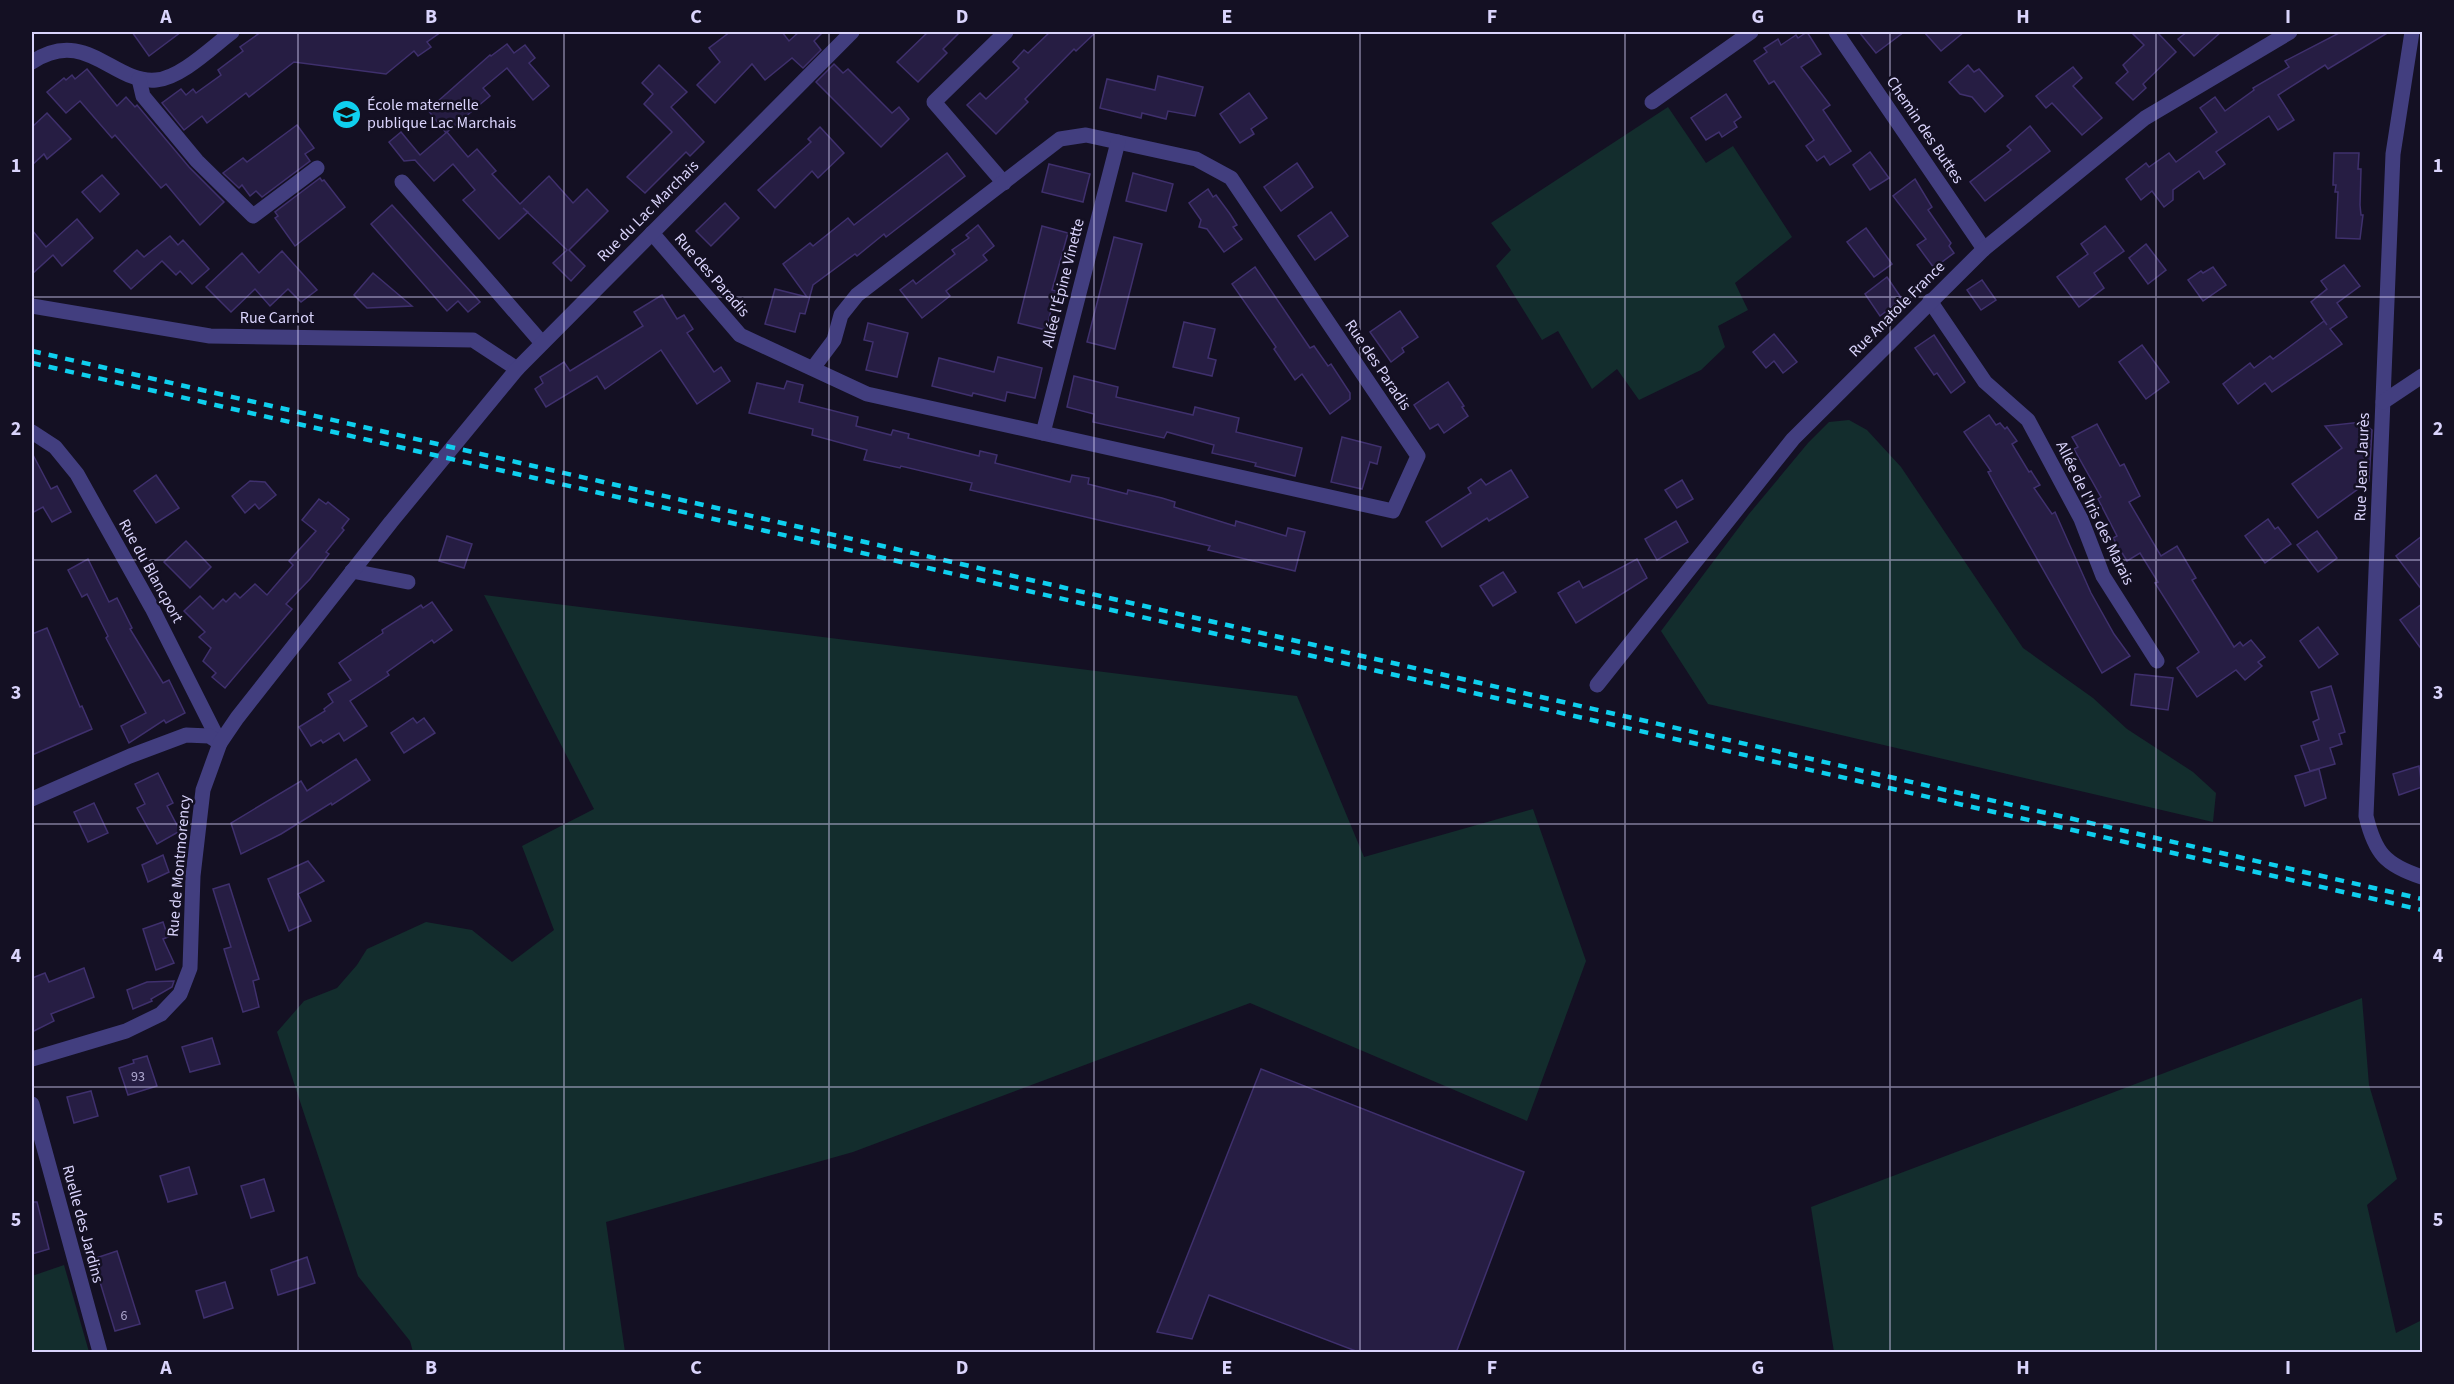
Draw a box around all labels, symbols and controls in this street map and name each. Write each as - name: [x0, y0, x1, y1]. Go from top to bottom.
- text: A: [159, 3, 172, 31]
- text: B: [425, 3, 437, 31]
- text: C: [690, 3, 702, 31]
- text: D: [956, 3, 968, 31]
- text: E: [1222, 3, 1232, 31]
- text: F: [1487, 3, 1497, 31]
- text: G: [1752, 3, 1764, 31]
- text: H: [2016, 3, 2030, 31]
- text: I: [2285, 3, 2291, 31]
- street label: Chemin des Buttes: [1881, 72, 1969, 188]
- place label: École maternelle publique Lac Marchais: [367, 94, 517, 134]
- school or university icon: École maternelle publique Lac Marchais: [330, 98, 362, 130]
- text: 1: [11, 152, 21, 180]
- text: 1: [2433, 152, 2443, 180]
- street label: Rue du Lac Marchais: [592, 155, 704, 267]
- street label: Allée l'Épine Vinette: [1036, 216, 1090, 350]
- street label: Rue des Paradis: [669, 228, 755, 322]
- street label: Rue Anatole France: [1844, 256, 1950, 362]
- street label: Rue Carnot: [240, 307, 315, 329]
- street label: Rue des Paradis: [1340, 315, 1417, 415]
- street label: Rue Jean Jaurès: [2349, 412, 2375, 522]
- text: 2: [11, 415, 21, 443]
- text: 2: [2433, 415, 2443, 443]
- street label: Allée de l'Iris des Marais: [2051, 437, 2140, 589]
- street label: Rue du Blancport: [113, 515, 189, 628]
- text: 3: [11, 679, 21, 707]
- text: 3: [2433, 679, 2443, 707]
- street label: Rue de Montmorency: [162, 794, 196, 938]
- text: 4: [11, 942, 22, 970]
- text: 4: [2433, 942, 2444, 970]
- house number: 93: [131, 1067, 145, 1087]
- street label: Ruelle des Jardins: [57, 1163, 109, 1286]
- text: 5: [11, 1206, 21, 1234]
- text: 5: [2433, 1206, 2443, 1234]
- house number: 6: [121, 1306, 128, 1326]
- text: A: [159, 1354, 172, 1382]
- text: B: [425, 1354, 437, 1382]
- text: C: [690, 1354, 702, 1382]
- text: D: [956, 1354, 968, 1382]
- text: E: [1222, 1354, 1232, 1382]
- text: F: [1487, 1354, 1497, 1382]
- text: G: [1752, 1354, 1764, 1382]
- text: H: [2016, 1354, 2030, 1382]
- text: I: [2285, 1354, 2291, 1382]

